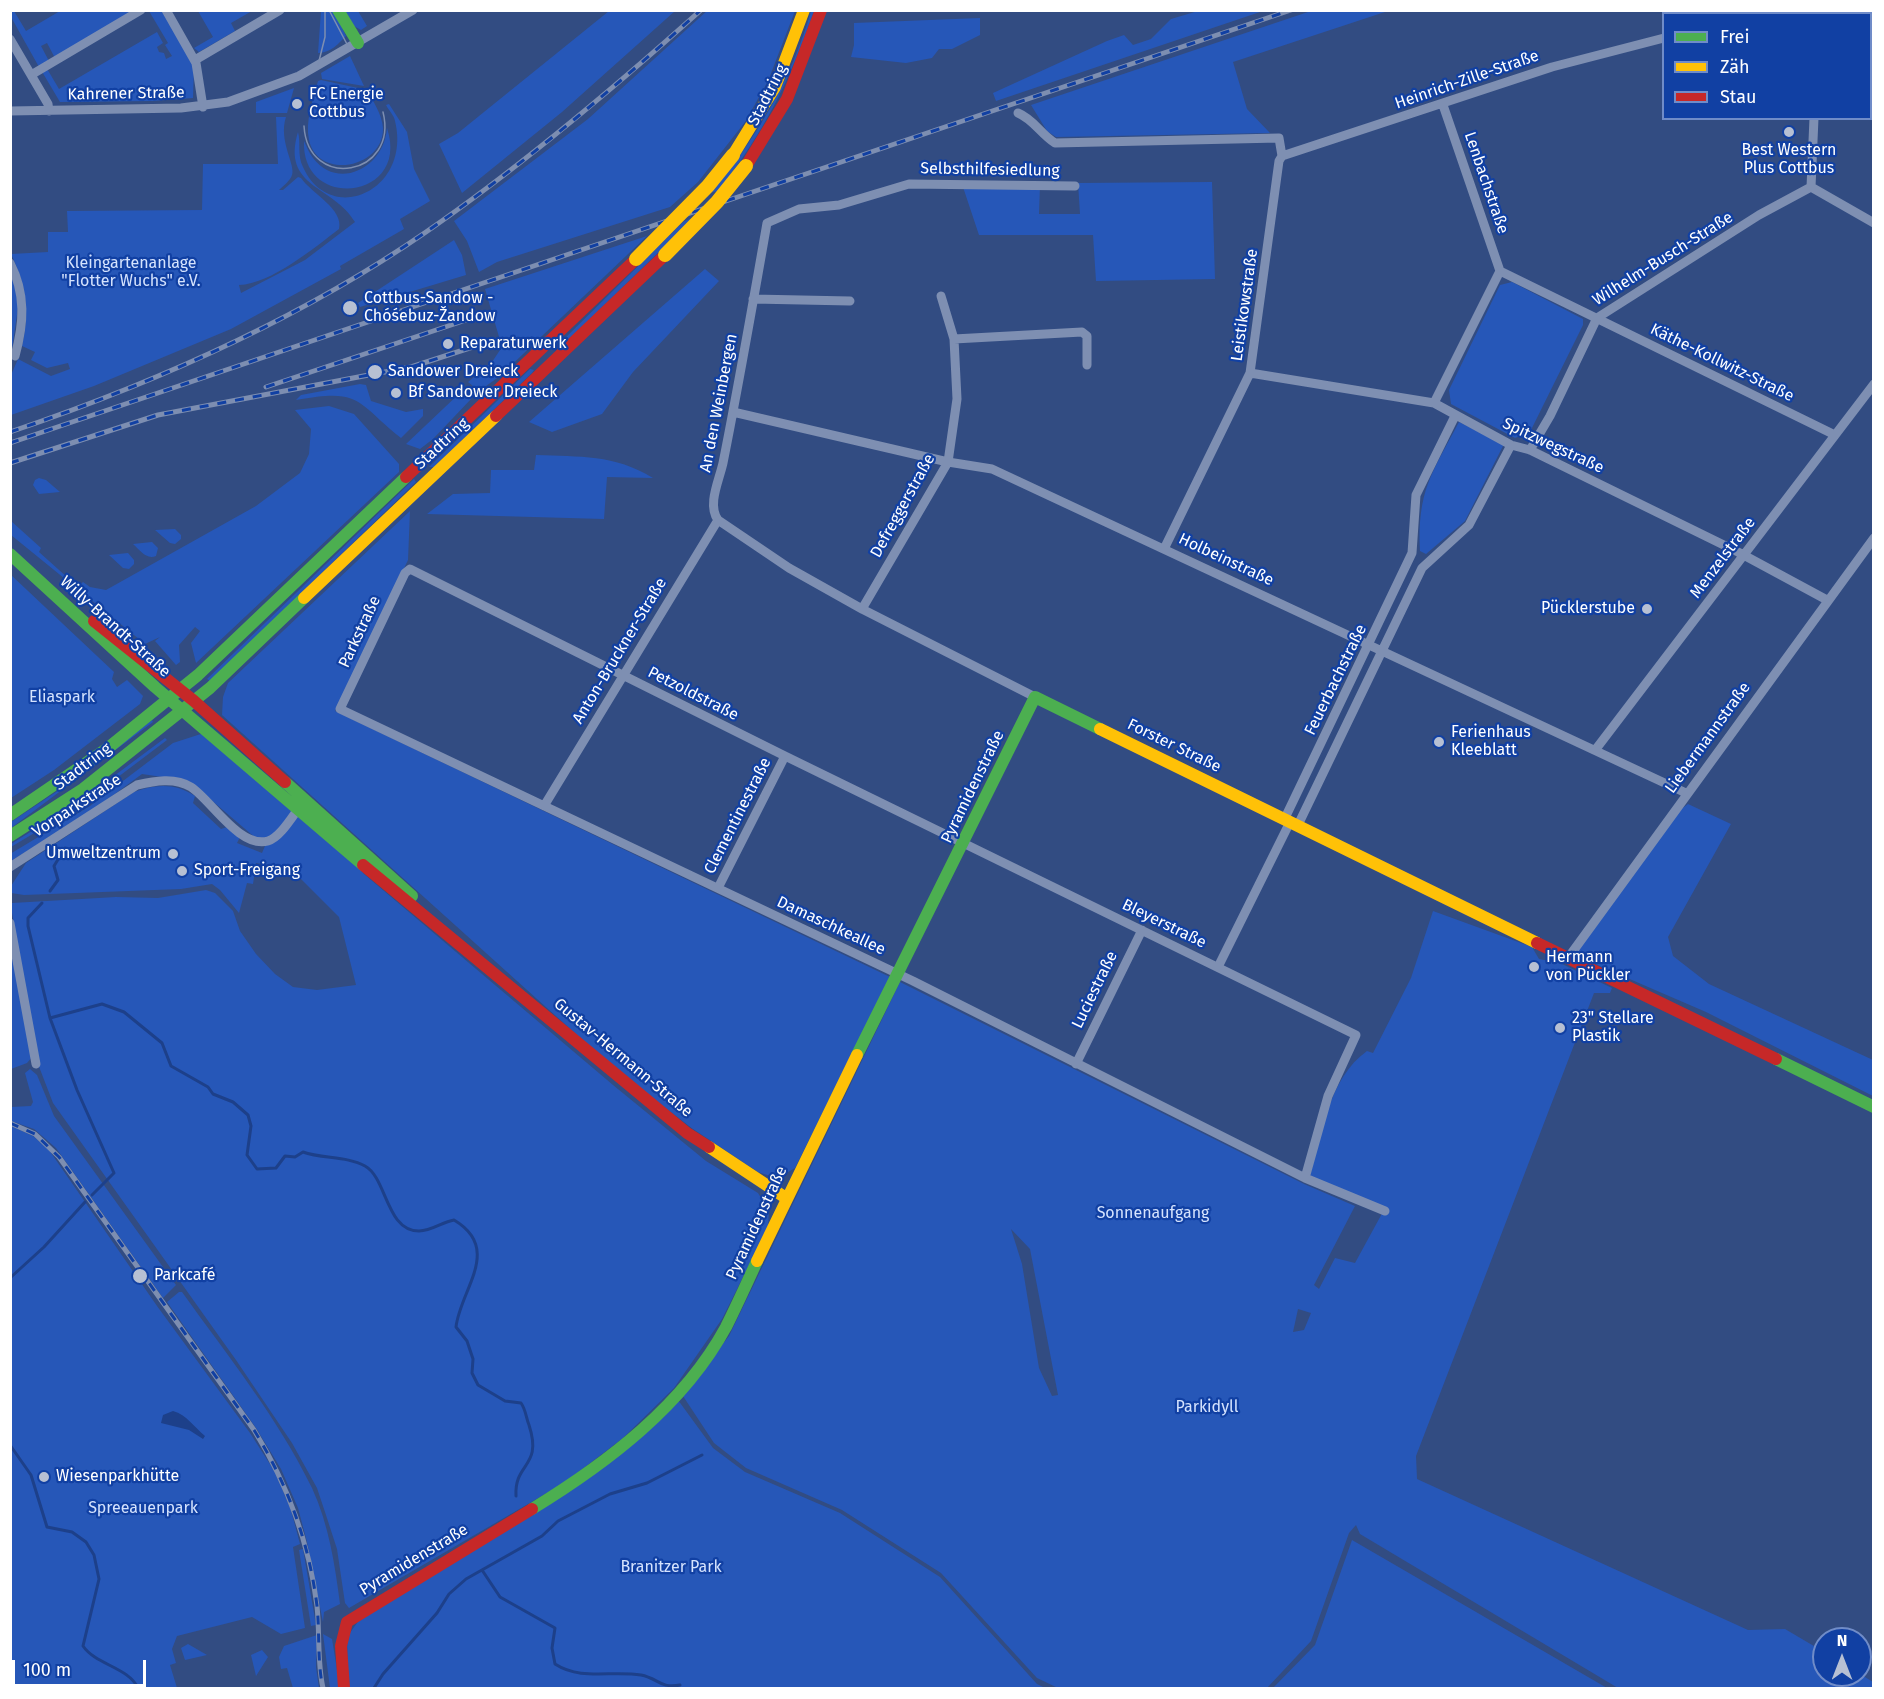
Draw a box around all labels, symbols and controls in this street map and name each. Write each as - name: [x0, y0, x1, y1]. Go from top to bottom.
- legend: [1662, 12, 1872, 120]
- text: Frei: [1720, 26, 1750, 48]
- street label: Heinrich-Zille-Straße: [1393, 46, 1541, 114]
- text: Zäh: [1720, 56, 1749, 78]
- street label: Stadtring: [744, 61, 792, 129]
- street label: Kahrener Straße: [67, 83, 185, 105]
- place label: FC Energie Cottbus: [309, 85, 384, 123]
- text: Stau: [1720, 86, 1756, 108]
- marker: FC Energie Cottbus: [290, 97, 304, 111]
- marker: Best Western Plus Cottbus: [1782, 125, 1796, 139]
- street label: Lenbachstraße: [1460, 130, 1512, 236]
- place label: Best Western Plus Cottbus: [1742, 141, 1836, 179]
- street label: Selbsthilfesiedlung: [920, 159, 1060, 181]
- street label: Wilhelm-Busch-Straße: [1589, 208, 1737, 310]
- street label: Leistikowstraße: [1228, 248, 1262, 362]
- park label: Kleingartenanlage "Flotter Wuchs" e.V.: [61, 254, 201, 292]
- place label: Cottbus-Sandow - Chóśebuz-Žandow: [364, 289, 496, 327]
- marker: Cottbus-Sandow - Chóśebuz-Žandow: [341, 299, 359, 317]
- street label: Käthe-Kollwitz-Straße: [1647, 320, 1797, 406]
- street label: An den Weinbergen: [696, 332, 742, 474]
- place label: Reparaturwerk: [460, 334, 566, 354]
- marker: Reparaturwerk: [441, 337, 455, 351]
- place label: Sandower Dreieck: [388, 362, 518, 382]
- marker: Sandower Dreieck: [366, 363, 384, 381]
- place label: Bf Sandower Dreieck: [408, 383, 557, 403]
- marker: Bf Sandower Dreieck: [389, 386, 403, 400]
- street label: Stadtring: [411, 414, 473, 474]
- street label: Spitzwegstraße: [1499, 414, 1607, 478]
- street label: Defreggerstraße: [867, 451, 939, 561]
- street label: Menzelstraße: [1686, 514, 1760, 602]
- street label: Holbeinstraße: [1175, 530, 1277, 590]
- street label: Willy-Brandt-Straße: [56, 572, 174, 682]
- street label: Anton-Bruckner-Straße: [569, 575, 671, 727]
- street label: Parkstraße: [335, 593, 385, 671]
- place label: Pücklerstube: [1541, 599, 1635, 619]
- marker: Pücklerstube: [1640, 602, 1654, 616]
- street label: Feuerbachstraße: [1301, 621, 1371, 739]
- street label: Petzoldstraße: [644, 663, 742, 725]
- street label: Liebermannstraße: [1661, 679, 1755, 797]
- park label: Eliaspark: [29, 688, 95, 708]
- street label: Forster Straße: [1124, 715, 1224, 777]
- place label: Ferienhaus Kleeblatt: [1451, 723, 1531, 761]
- street label: Pyramidenstraße: [937, 727, 1009, 847]
- marker: Ferienhaus Kleeblatt: [1432, 735, 1446, 749]
- street label: Stadtring: [51, 739, 115, 795]
- street label: Clementinestraße: [700, 755, 776, 877]
- street label: Vorparkstraße: [29, 770, 125, 842]
- place label: Umweltzentrum: [46, 844, 161, 864]
- marker: Umweltzentrum: [166, 847, 180, 861]
- place label: Sport-Freigang: [194, 861, 300, 881]
- marker: Sport-Freigang: [175, 864, 189, 878]
- street label: Damaschkeallee: [774, 892, 888, 960]
- street label: Bleyerstraße: [1119, 895, 1209, 953]
- street label: Luciestraße: [1068, 948, 1122, 1032]
- place label: Hermann von Pückler: [1546, 948, 1630, 986]
- marker: Hermann von Pückler: [1527, 960, 1541, 974]
- street label: Gustav-Hermann-Straße: [550, 994, 696, 1122]
- place label: 23" Stellare Plastik: [1572, 1009, 1654, 1047]
- marker: 23" Stellare Plastik: [1553, 1021, 1567, 1035]
- street label: Pyramidenstraße: [722, 1163, 792, 1283]
- park label: Sonnenaufgang: [1097, 1204, 1209, 1224]
- place label: Parkcafé: [154, 1266, 215, 1286]
- marker: Parkcafé: [131, 1267, 149, 1285]
- park label: Parkidyll: [1176, 1398, 1238, 1418]
- place label: Wiesenparkhütte: [56, 1467, 179, 1487]
- marker: Wiesenparkhütte: [37, 1470, 51, 1484]
- park label: Spreeauenpark: [88, 1499, 198, 1519]
- street label: Pyramidenstraße: [356, 1520, 472, 1600]
- park label: Branitzer Park: [620, 1558, 722, 1578]
- north arrow: [1812, 1627, 1872, 1687]
- text: N: [1837, 1631, 1847, 1650]
- scale bar: [15, 1648, 148, 1686]
- text: 100 m: [23, 1659, 71, 1681]

